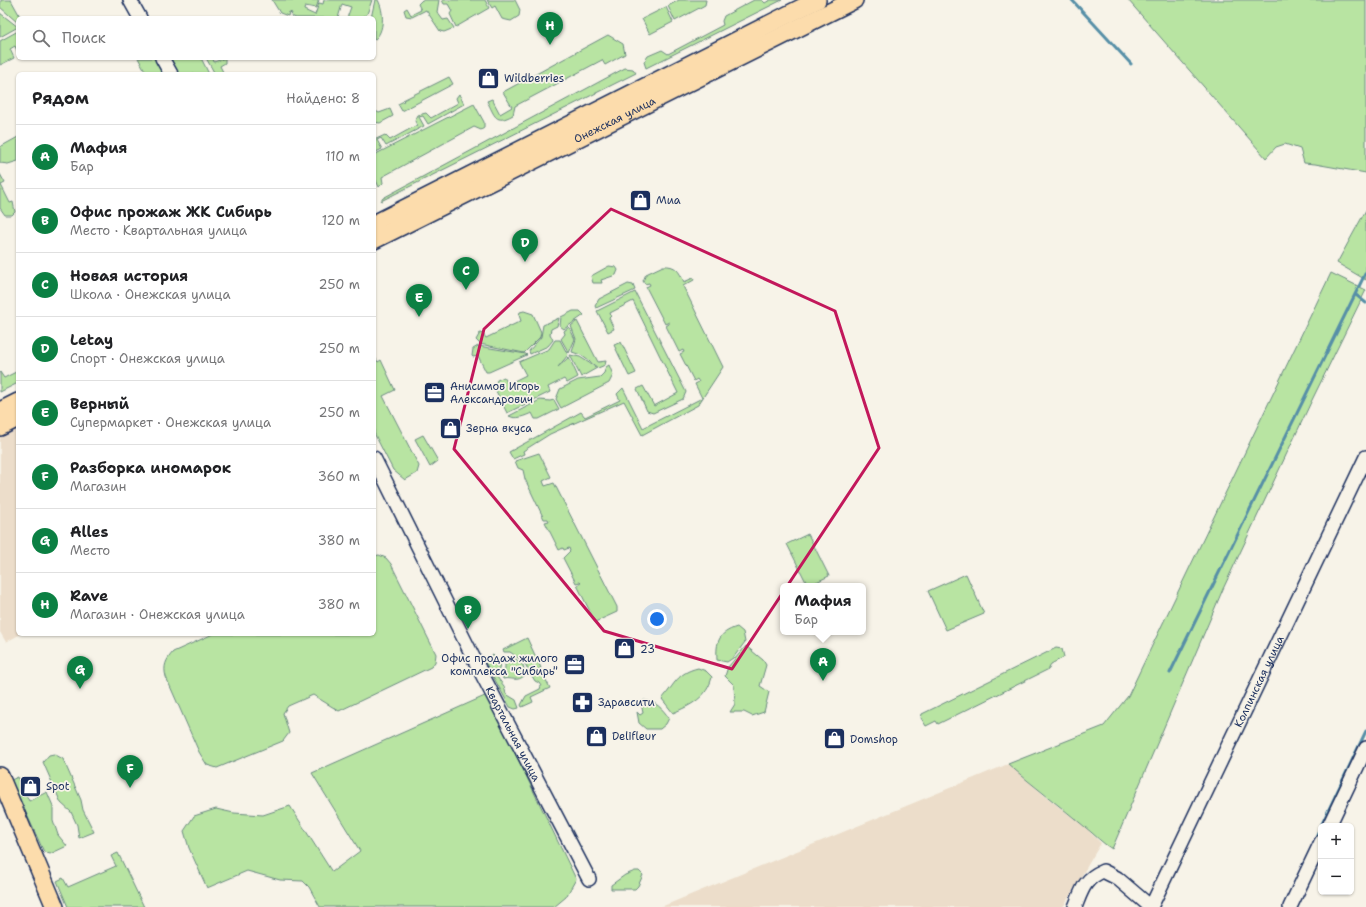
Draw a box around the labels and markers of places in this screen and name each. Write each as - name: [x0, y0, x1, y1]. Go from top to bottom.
- pin: H: [537, 12, 563, 45]
- shop icon: Wildberries: [476, 65, 502, 91]
- place label: Wildberries: [504, 71, 564, 86]
- shop icon: Миа: [627, 187, 653, 213]
- place label: Миа: [656, 193, 681, 208]
- pin: D: [512, 229, 538, 262]
- pin: C: [453, 257, 479, 290]
- pin: E: [406, 284, 432, 317]
- office icon: Анисимов Игорь Александрович: [421, 379, 447, 405]
- place label: Анисимов Игорь Александрович: [450, 379, 540, 407]
- shop icon: Зерна вкуса: [438, 415, 464, 441]
- place label: Зерна вкуса: [466, 421, 532, 436]
- pin: B: [455, 596, 481, 629]
- shop icon: 23: [612, 636, 638, 662]
- place label: 23: [640, 642, 655, 657]
- pin: A: [810, 648, 836, 681]
- place label: Офис продаж жилого комплекса "Сибирь": [441, 651, 558, 679]
- office icon: Офис продаж жилого комплекса "Сибирь": [561, 651, 587, 677]
- pin: G: [67, 656, 93, 689]
- pharmacy icon: Здравсити: [570, 689, 596, 715]
- place label: Здравсити: [598, 695, 655, 710]
- shop icon: Delifleur: [584, 723, 610, 749]
- shop icon: Domshop: [822, 726, 848, 752]
- place label: Delifleur: [612, 729, 656, 744]
- place label: Domshop: [850, 732, 898, 747]
- pin: F: [117, 755, 143, 788]
- shop icon: Spot: [17, 773, 43, 799]
- place label: Spot: [46, 779, 70, 794]

